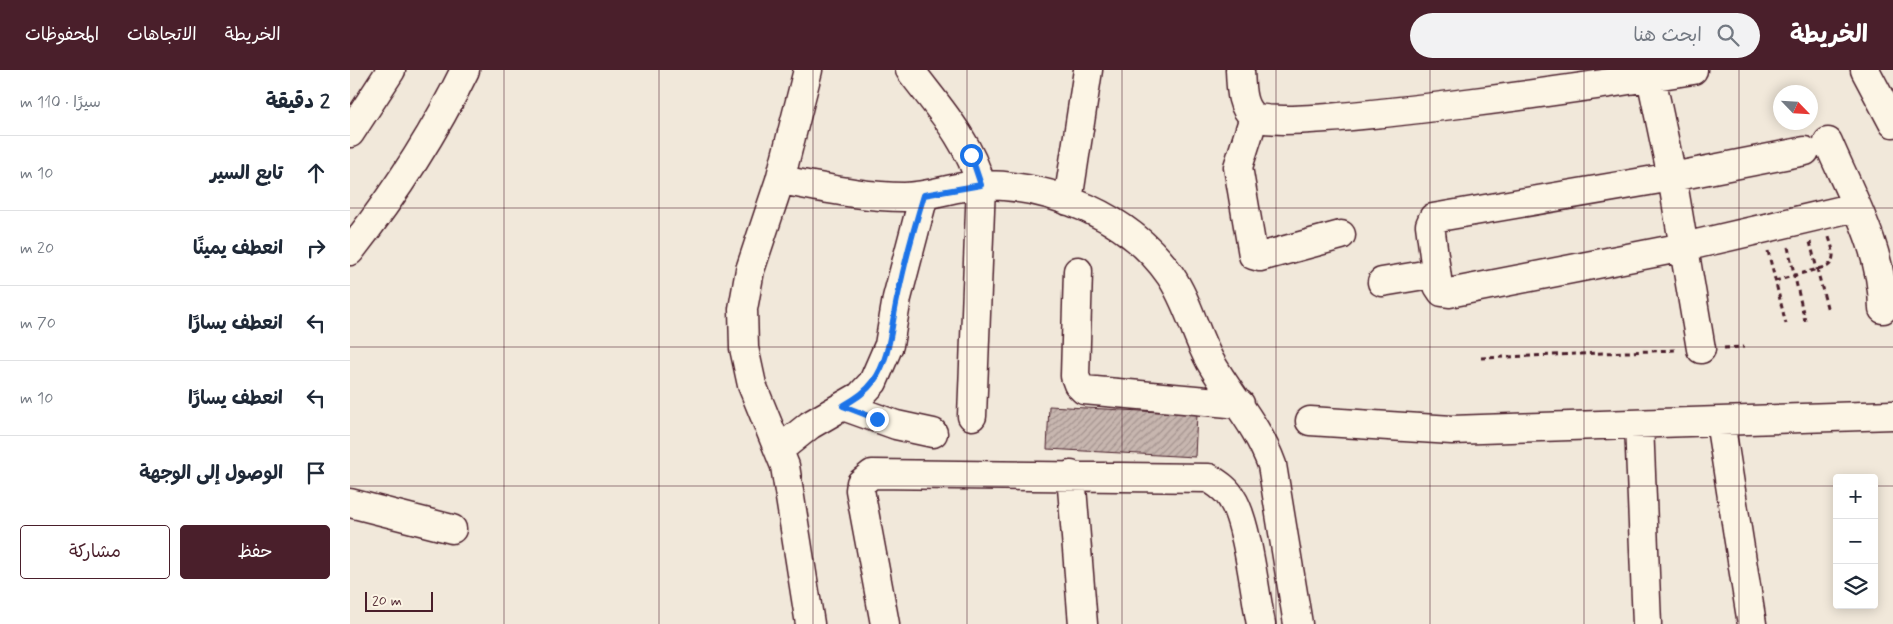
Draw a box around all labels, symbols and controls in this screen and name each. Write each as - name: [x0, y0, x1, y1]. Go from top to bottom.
- search box: [1410, 13, 1760, 58]
- text: الخريطة: [1790, 20, 1868, 51]
- icon: search: [1714, 21, 1742, 49]
- text: المحفوظات: [25, 23, 99, 47]
- text: الاتجاهات: [127, 23, 197, 47]
- text: الخريطة: [225, 23, 281, 47]
- text: ابحث هنا: [1633, 23, 1702, 48]
- north arrow: [1773, 85, 1818, 130]
- text: 2 دقيقة: [266, 88, 330, 116]
- text: سيرًا · 110 m: [20, 92, 101, 113]
- route start: [960, 144, 983, 167]
- icon: ahead: [302, 159, 330, 187]
- text: تابع السير: [210, 161, 283, 186]
- text: 10 m: [20, 163, 53, 184]
- icon: right: [302, 234, 330, 262]
- text: انعطف يمينًا: [193, 236, 283, 261]
- text: 20 m: [20, 238, 54, 259]
- icon: left: [302, 309, 330, 337]
- text: انعطف يسارًا: [188, 311, 283, 336]
- text: 70 m: [20, 313, 56, 334]
- icon: left: [302, 384, 330, 412]
- text: انعطف يسارًا: [188, 386, 283, 411]
- text: 10 m: [20, 388, 53, 409]
- route end: [866, 408, 889, 431]
- icon: arrive: [302, 459, 330, 487]
- text: الوصول إلى الوجهة: [139, 461, 283, 486]
- map controls: [1833, 474, 1878, 609]
- button: +: [1833, 474, 1878, 519]
- button: −: [1833, 519, 1878, 564]
- button: مشاركة: [20, 525, 170, 579]
- button: حفظ: [180, 525, 330, 579]
- button: layers: [1833, 564, 1878, 609]
- scale bar: [365, 589, 432, 612]
- text: 20 m: [372, 592, 402, 610]

